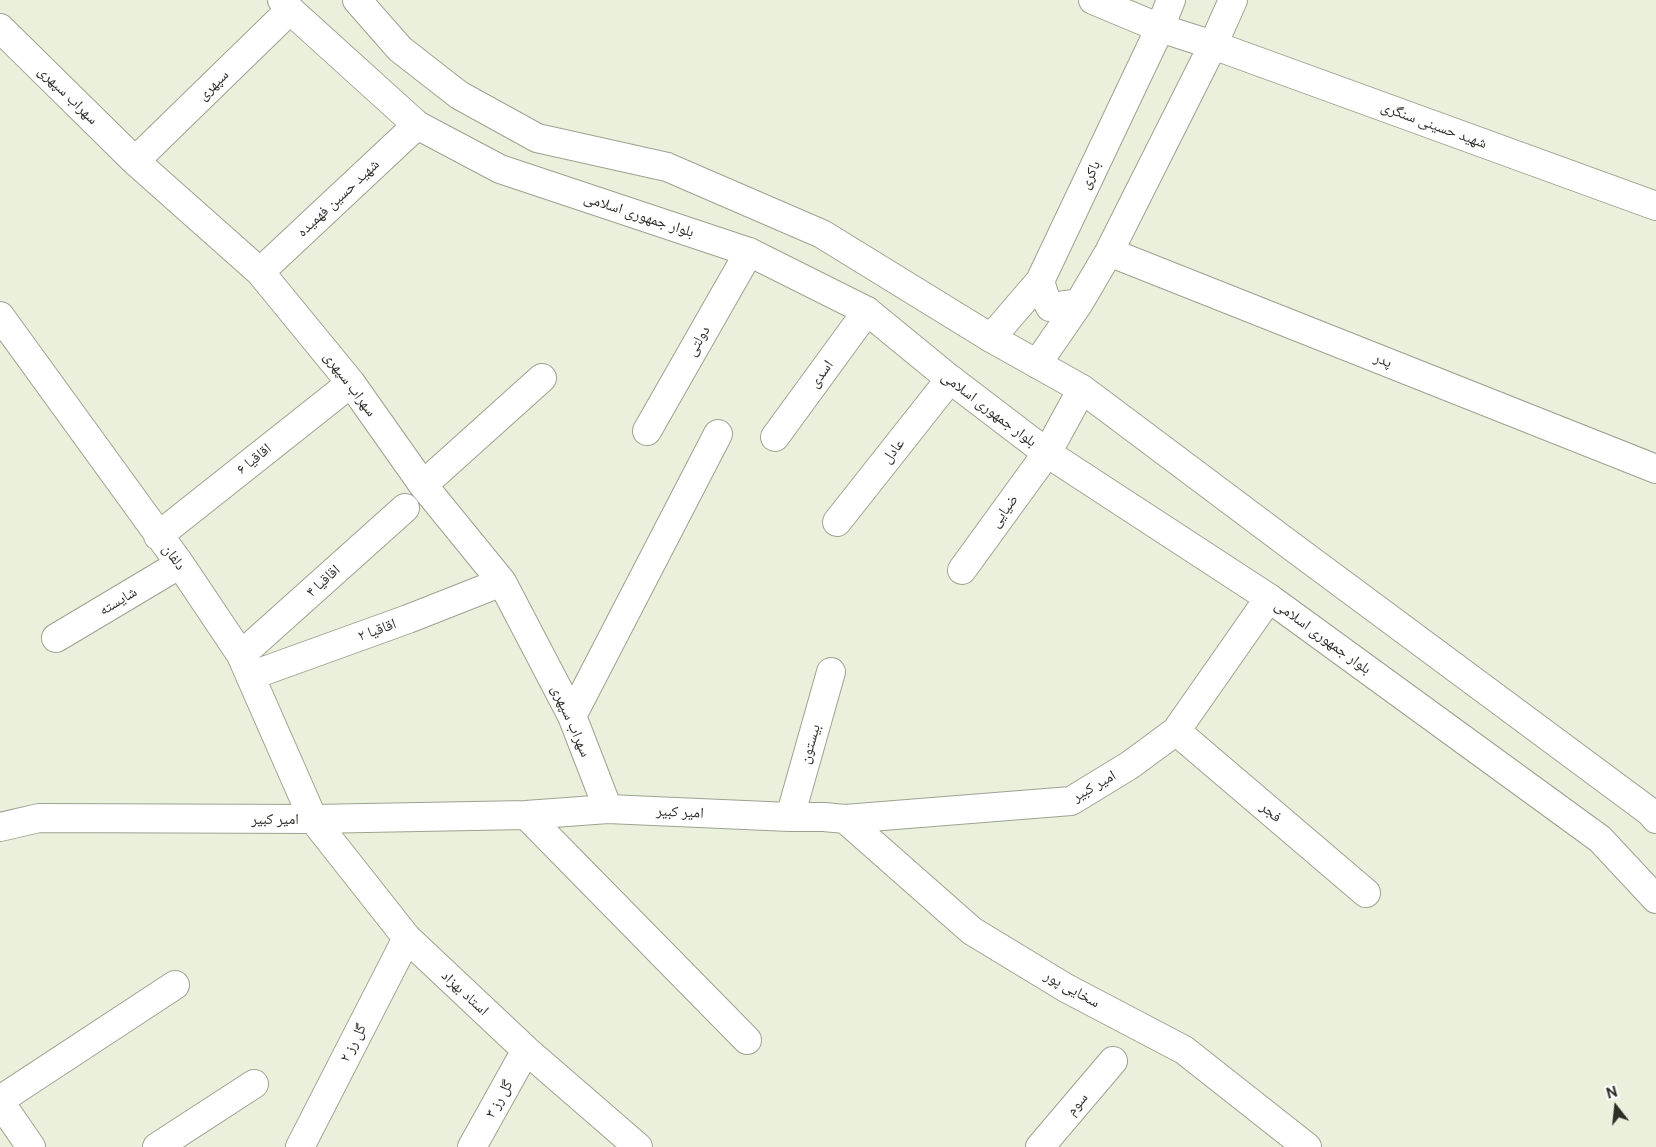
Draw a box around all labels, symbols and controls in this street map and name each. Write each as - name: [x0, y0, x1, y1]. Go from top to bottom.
- street label: سهراب سپهری: [34, 62, 102, 128]
- street label: سپهری: [194, 66, 232, 104]
- street label: شهید حسینی سنگری: [1379, 97, 1489, 153]
- street label: شهید حسین فهمیده: [293, 155, 383, 241]
- street label: باکری: [1076, 158, 1104, 192]
- street label: بلوار جمهوری اسلامی: [582, 189, 696, 241]
- street label: دولتی: [682, 323, 714, 359]
- street label: سهراب سپهری: [320, 348, 380, 420]
- street label: پدر: [1371, 348, 1395, 372]
- street label: اسدی: [805, 357, 837, 391]
- street label: بلوار جمهوری اسلامی: [938, 367, 1040, 451]
- street label: عادل: [878, 435, 908, 467]
- street label: اقاقیا ۶: [233, 440, 275, 478]
- street label: ضیایی: [986, 491, 1022, 531]
- street label: دلفان: [159, 540, 189, 574]
- street label: اقاقیا ۴: [302, 561, 344, 601]
- street label: شایسته: [96, 583, 140, 619]
- street label: بلوار جمهوری اسلامی: [1271, 596, 1375, 678]
- street label: اقاقیا ۲: [355, 615, 399, 645]
- street label: سهراب سپهری: [547, 682, 595, 760]
- street label: بیستون: [796, 722, 824, 766]
- street label: امیر کبیر: [1069, 766, 1119, 806]
- street label: فجر: [1257, 798, 1285, 826]
- street label: امیر کبیر: [656, 802, 704, 822]
- street label: امیر کبیر: [251, 810, 299, 828]
- street label: سخایی پور: [1041, 966, 1103, 1012]
- street label: استاد بهزاد: [438, 967, 492, 1019]
- street label: گل رز ۲: [336, 1021, 370, 1065]
- street label: گل رز ۳: [481, 1077, 517, 1121]
- north arrow: [1591, 1082, 1641, 1132]
- text: N: [1604, 1083, 1619, 1102]
- street label: سوم: [1062, 1089, 1092, 1119]

